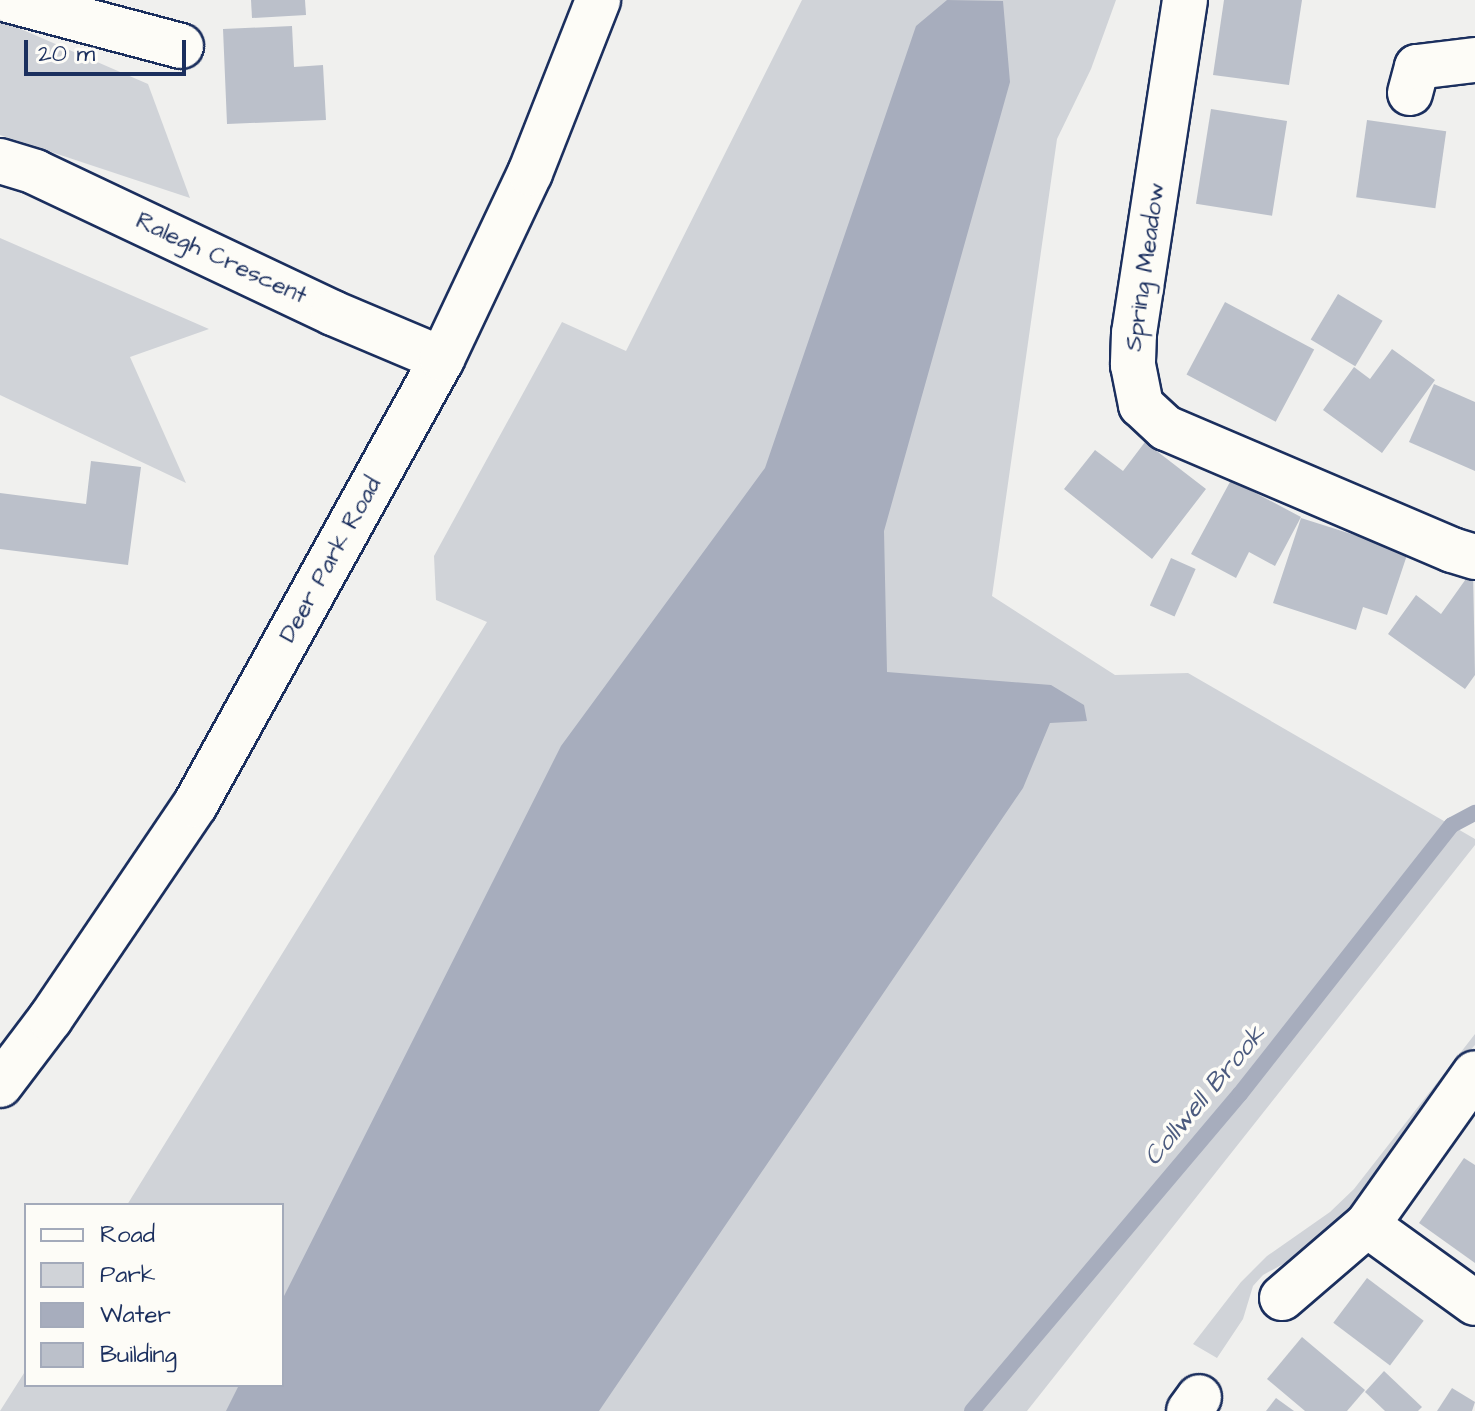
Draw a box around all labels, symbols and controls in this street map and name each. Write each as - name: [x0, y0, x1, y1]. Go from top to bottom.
- scale bar: [28, 24, 190, 74]
- text: 20 m: [38, 37, 95, 71]
- street label: Spring Meadow: [1120, 181, 1172, 353]
- street label: Ralegh Crescent: [131, 207, 311, 311]
- street label: Deer Park Road: [274, 472, 388, 648]
- water label: Collwell Brook: [1137, 1020, 1273, 1172]
- legend: [24, 1203, 284, 1387]
- text: Road: [100, 1218, 155, 1252]
- text: Park: [100, 1258, 156, 1292]
- text: Water: [100, 1298, 171, 1332]
- text: Building: [100, 1338, 177, 1372]

